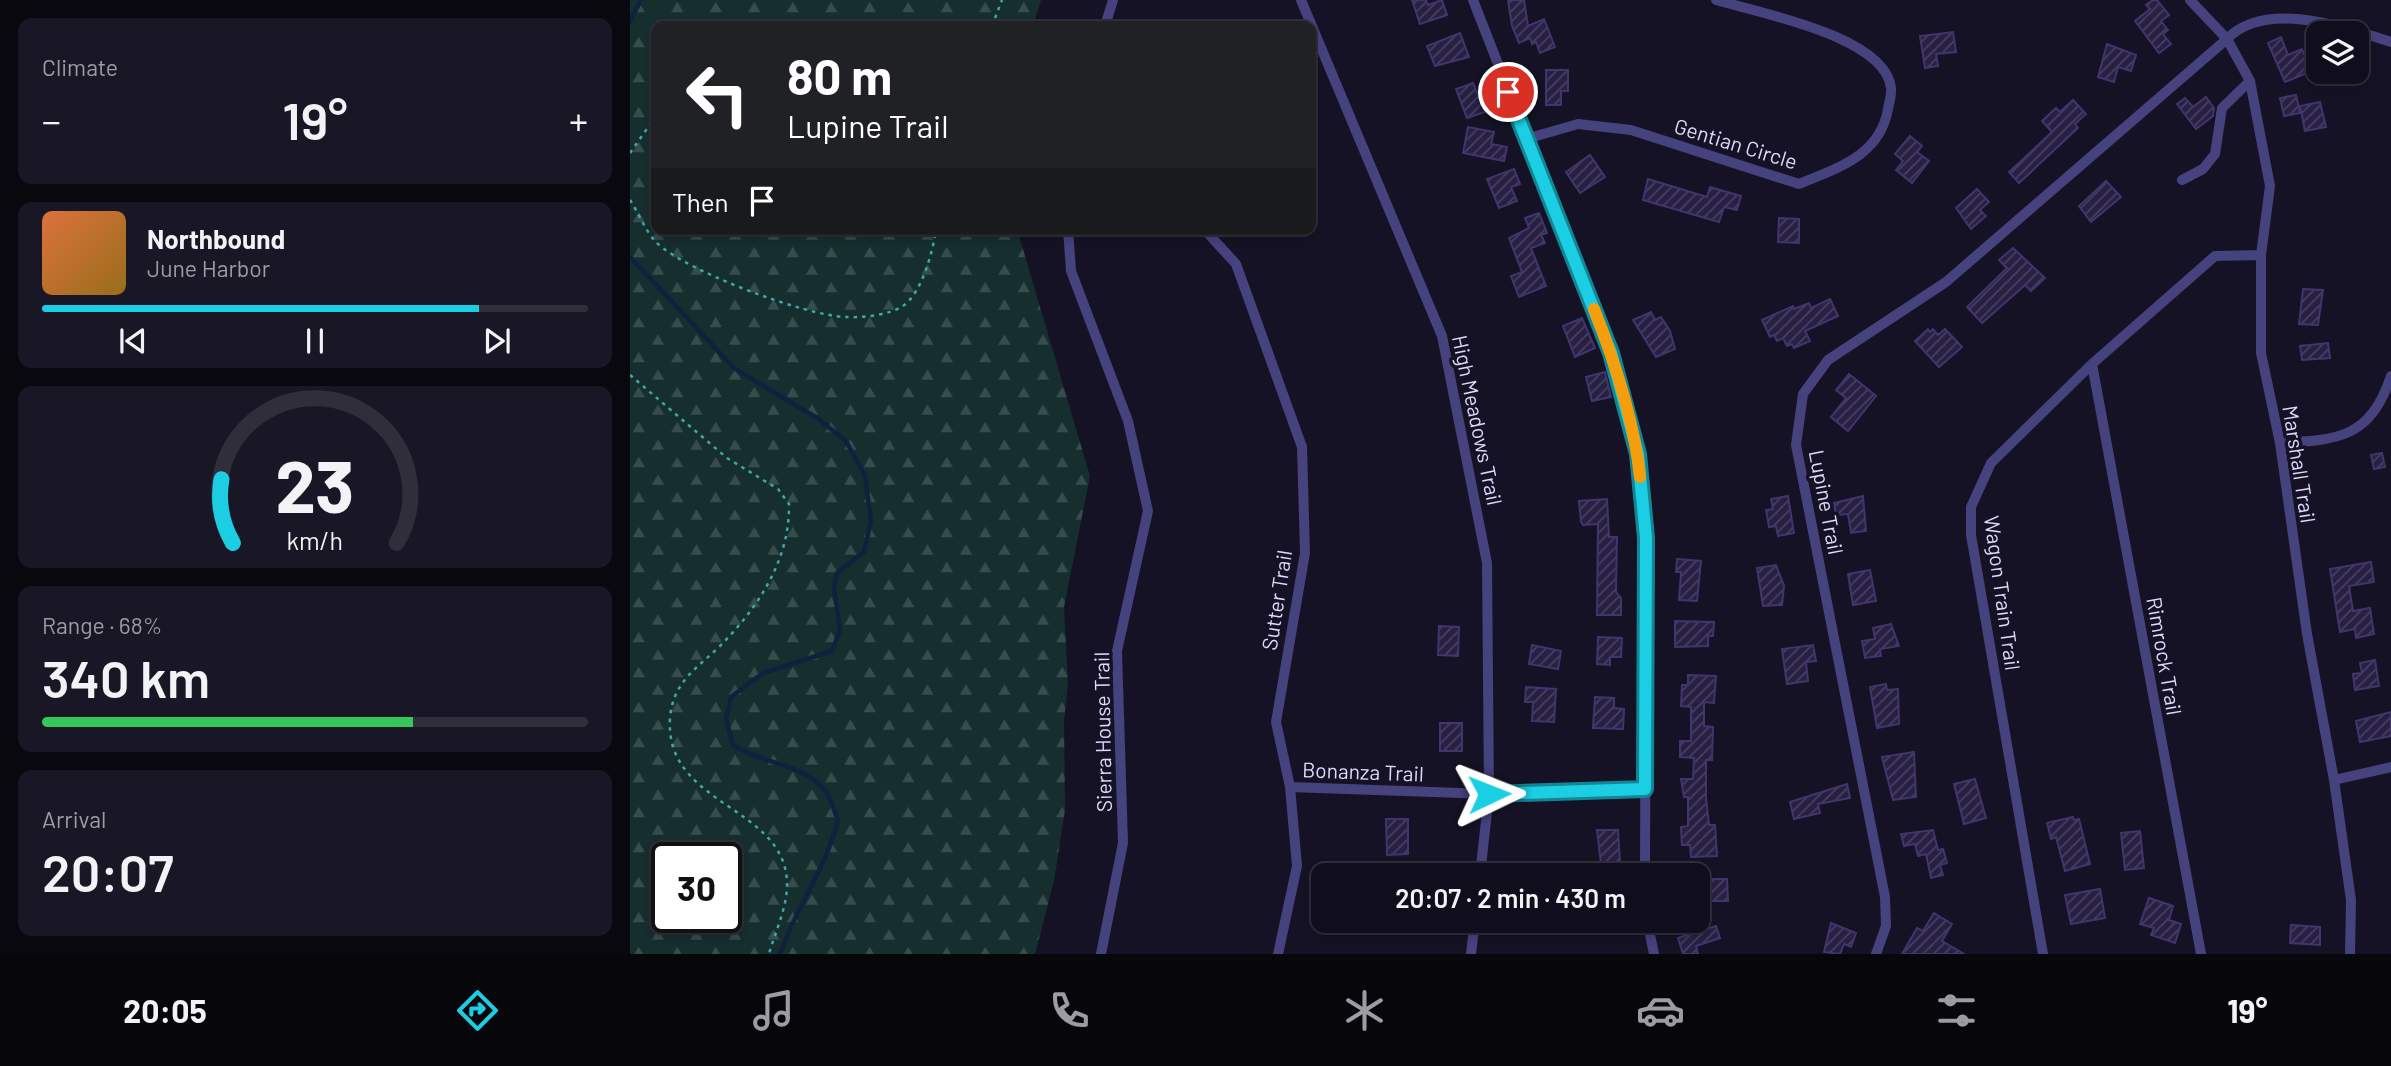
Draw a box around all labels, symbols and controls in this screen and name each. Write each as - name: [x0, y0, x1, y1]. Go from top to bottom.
- map controls: [2306, 21, 2369, 84]
- button: layers: [2306, 21, 2369, 84]
- text: 80 m: [787, 46, 892, 105]
- icon: left: [672, 49, 763, 140]
- text: Climate: [42, 53, 118, 81]
- pin: [1478, 62, 1538, 122]
- icon: arrive: [1489, 73, 1527, 111]
- text: 19°: [282, 88, 348, 150]
- text: −: [42, 97, 61, 143]
- text: +: [569, 97, 588, 143]
- text: Lupine Trail: [787, 106, 949, 144]
- street label: Gentian Circle: [1672, 112, 1800, 174]
- icon: arrive: [743, 182, 781, 220]
- text: Then: [672, 186, 729, 217]
- text: Northbound: [147, 223, 285, 254]
- text: June Harbor: [147, 254, 270, 282]
- icon: previous: [114, 322, 152, 360]
- icon: pause: [296, 322, 334, 360]
- icon: next: [478, 322, 516, 360]
- street label: High Meadows Trail: [1448, 333, 1508, 507]
- street label: Marshall Trail: [2278, 403, 2322, 525]
- text: 23: [275, 440, 355, 528]
- street label: Lupine Trail: [1805, 448, 1849, 556]
- street label: Wagon Train Trail: [1980, 514, 2026, 672]
- text: km/h: [287, 525, 343, 555]
- street label: Sutter Trail: [1256, 548, 1296, 652]
- street label: Rimrock Trail: [2142, 595, 2188, 717]
- text: Range · 68%: [42, 611, 162, 639]
- text: 340 km: [42, 646, 210, 708]
- street label: Sierra House Trail: [1088, 652, 1116, 812]
- street label: Bonanza Trail: [1302, 756, 1424, 786]
- position arrow: [1452, 757, 1526, 831]
- text: Arrival: [42, 805, 106, 833]
- text: 20:07: [42, 840, 174, 902]
- speed limit sign: 30: [651, 842, 742, 933]
- text: 20:07 · 2 min · 430 m: [1395, 882, 1626, 913]
- icon: directions: [453, 986, 502, 1035]
- icon: music: [749, 986, 798, 1035]
- icon: phone: [1045, 986, 1094, 1035]
- icon: climate: [1340, 986, 1389, 1035]
- icon: car: [1636, 986, 1685, 1035]
- icon: filters: [1932, 986, 1981, 1035]
- text: 20:05: [123, 991, 207, 1029]
- text: 19°: [2227, 991, 2268, 1029]

